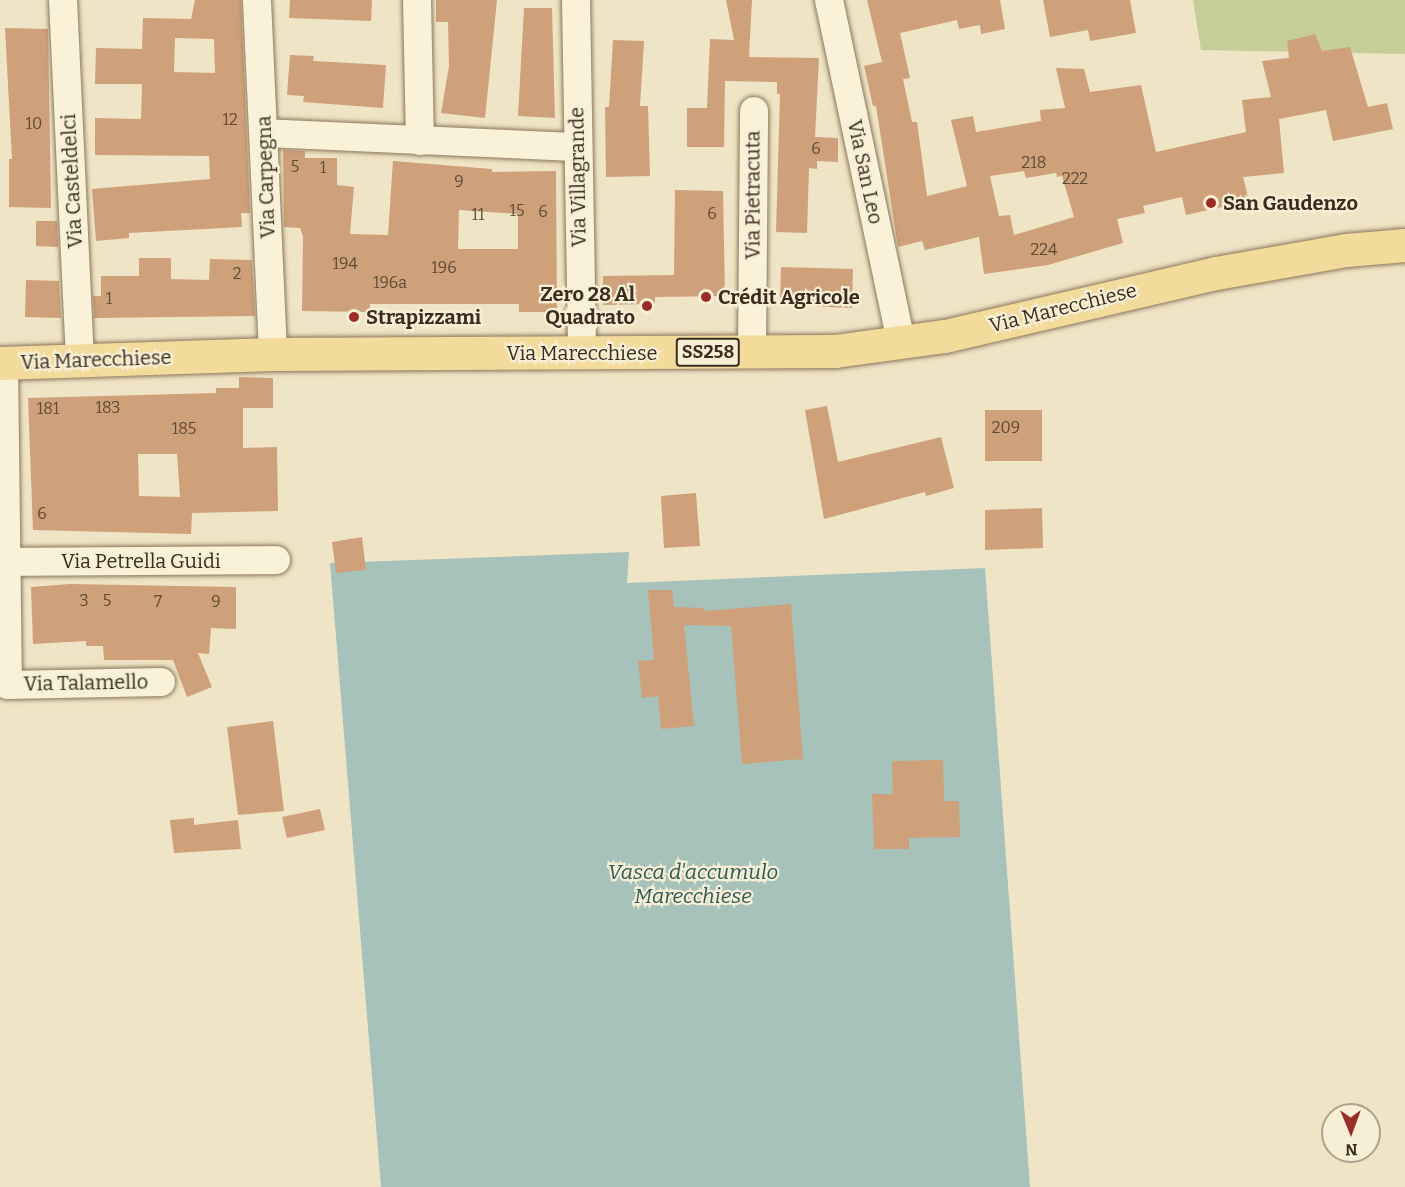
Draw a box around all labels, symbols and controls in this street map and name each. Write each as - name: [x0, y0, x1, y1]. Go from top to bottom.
- street label: Via Villagrande: [565, 107, 591, 247]
- house number: 12: [222, 110, 238, 130]
- street label: Via Casteldelci: [56, 113, 88, 249]
- house number: 10: [26, 114, 42, 134]
- street label: Via Carpegna: [252, 115, 280, 239]
- street label: Via San Leo: [842, 118, 888, 226]
- street label: Via Pietracuta: [741, 131, 765, 259]
- house number: 6: [811, 139, 821, 159]
- house number: 218: [1022, 153, 1046, 173]
- house number: 5: [291, 157, 299, 177]
- house number: 1: [320, 158, 326, 178]
- house number: 222: [1062, 169, 1088, 189]
- house number: 9: [454, 172, 464, 192]
- place label: San Gaudenzo: [1223, 191, 1358, 215]
- marker: San Gaudenzo: [1204, 196, 1218, 210]
- house number: 15: [509, 201, 525, 221]
- house number: 6: [538, 202, 548, 222]
- house number: 6: [707, 204, 717, 224]
- house number: 11: [472, 205, 484, 225]
- house number: 224: [1031, 240, 1057, 260]
- house number: 194: [332, 254, 358, 274]
- house number: 196: [431, 258, 457, 278]
- house number: 2: [233, 264, 241, 284]
- house number: 196a: [373, 273, 407, 293]
- street label: Via Marecchiese: [987, 278, 1139, 338]
- place label: Zero 28 Al Quadrato: [540, 282, 635, 329]
- place label: Crédit Agricole: [718, 285, 860, 309]
- house number: 1: [106, 289, 112, 309]
- marker: Crédit Agricole: [699, 290, 713, 304]
- marker: Zero 28 Al Quadrato: [640, 299, 654, 313]
- place label: Strapizzami: [366, 305, 481, 329]
- marker: Strapizzami: [347, 310, 361, 324]
- road number: SS258: [675, 337, 741, 367]
- street label: Via Marecchiese: [507, 341, 657, 365]
- street label: Via Marecchiese: [20, 345, 172, 375]
- house number: 183: [96, 398, 120, 418]
- house number: 181: [37, 399, 59, 419]
- house number: 209: [992, 418, 1020, 438]
- house number: 185: [172, 419, 196, 439]
- house number: 6: [37, 504, 47, 524]
- street label: Via Petrella Guidi: [61, 549, 221, 573]
- house number: 3: [79, 591, 89, 611]
- house number: 5: [103, 591, 111, 611]
- house number: 7: [154, 592, 162, 612]
- house number: 9: [211, 592, 221, 612]
- street label: Via Talamello: [24, 670, 148, 696]
- water label: Vasca d'accumulo Marecchiese: [608, 859, 778, 909]
- north arrow: [1321, 1103, 1381, 1163]
- text: N: [1345, 1140, 1358, 1159]

